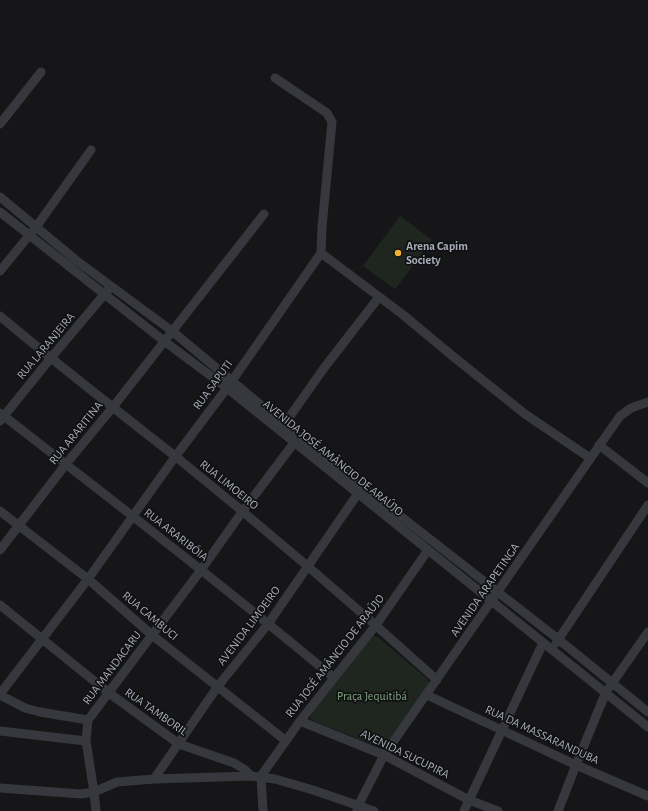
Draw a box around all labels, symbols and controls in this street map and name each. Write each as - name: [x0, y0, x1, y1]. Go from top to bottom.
- place label: Arena Capim Society: [406, 239, 468, 267]
- marker: Arena Capim Society: [393, 248, 403, 258]
- street label: RUA LARANJEIRA: [14, 310, 78, 382]
- street label: RUA SAPUTI: [190, 357, 236, 413]
- street label: AVENIDA JOSÉ AMÂNCIO DE ARAÚJO: [260, 397, 406, 519]
- street label: RUA ARARITINA: [46, 399, 106, 467]
- street label: RUA LIMOEIRO: [197, 457, 261, 513]
- street label: RUA ARARIBÓIA: [141, 506, 211, 564]
- street label: AVENIDA ARAPETINGA: [447, 540, 523, 640]
- street label: AVENIDA LIMOEIRO: [214, 583, 284, 669]
- street label: RUA CAMBUCI: [119, 588, 181, 644]
- street label: RUA JOSÉ AMÂNCIO DE ARAÚJO: [283, 592, 387, 720]
- street label: RUA MANDACARU: [80, 628, 144, 708]
- street label: RUA TAMBORIL: [122, 685, 190, 739]
- park label: Praça Jequitibá: [337, 689, 407, 703]
- street label: RUA DA MASSARANDUBA: [483, 702, 601, 768]
- street label: AVENIDA SUCUPIRA: [358, 726, 452, 782]

